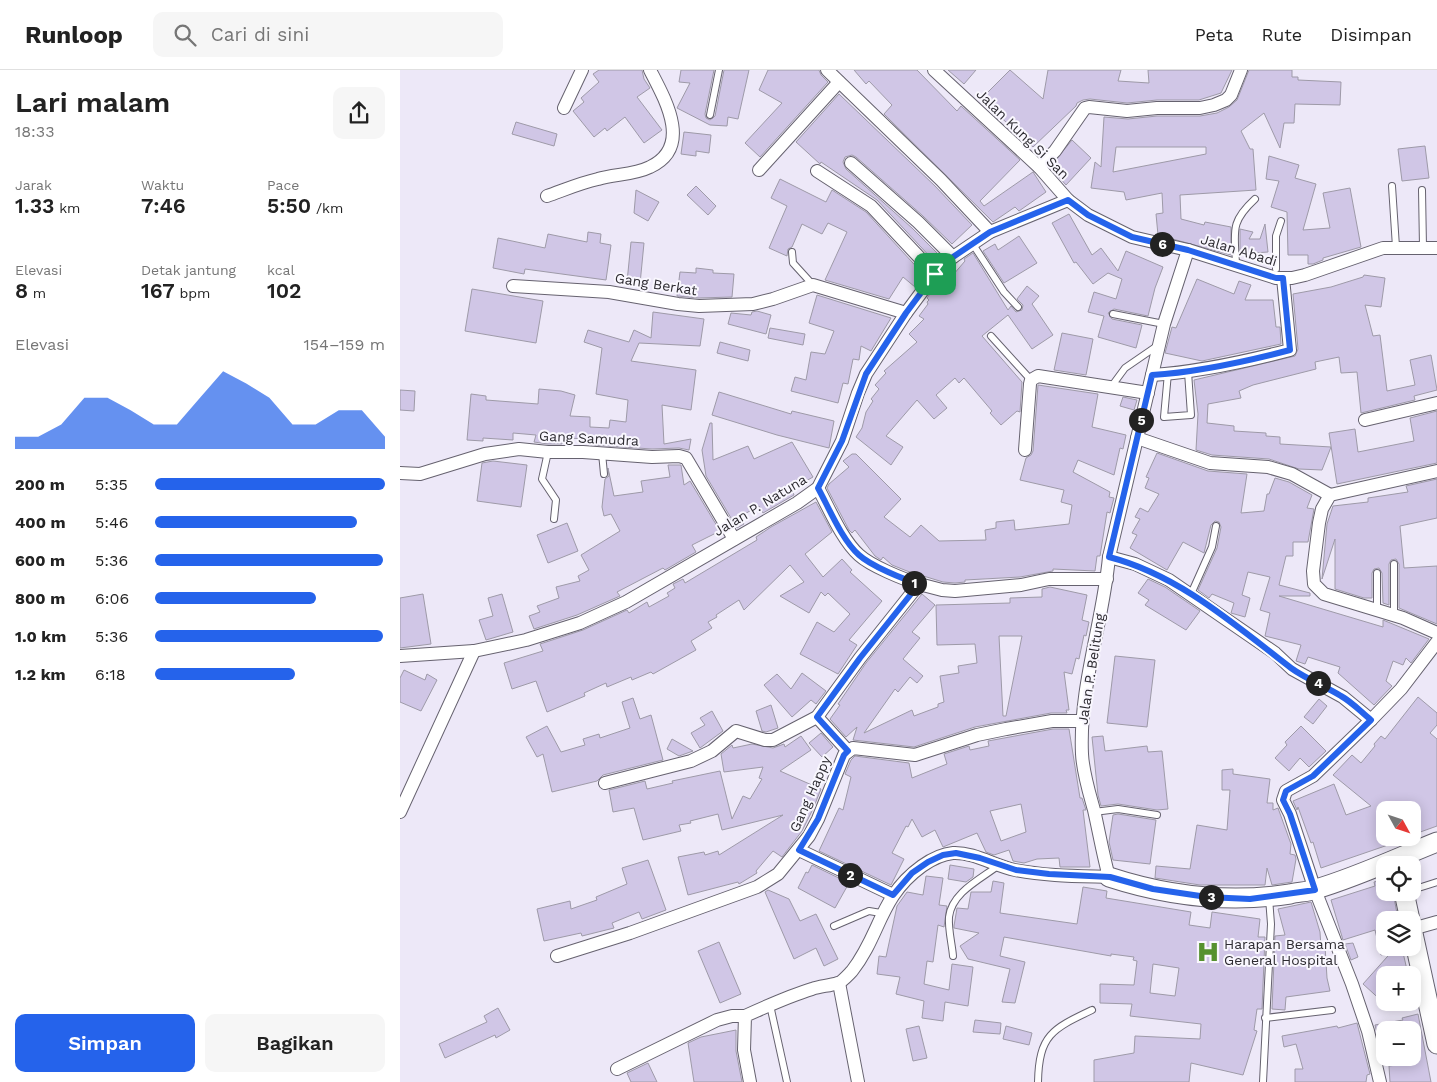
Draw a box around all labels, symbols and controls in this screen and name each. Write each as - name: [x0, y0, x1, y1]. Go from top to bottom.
- search box: [153, 12, 503, 57]
- text: Runloop: [25, 21, 123, 49]
- icon: search: [171, 21, 199, 49]
- text: Cari di sini: [211, 23, 309, 46]
- text: Peta: [1195, 24, 1233, 45]
- text: Rute: [1261, 24, 1302, 45]
- text: Disimpan: [1330, 24, 1412, 45]
- text: Lari malam: [15, 86, 170, 119]
- street label: Jalan Kung Si San: [973, 86, 1073, 182]
- button: share: [333, 87, 385, 139]
- text: 18:33: [15, 122, 55, 141]
- text: Jarak: [15, 177, 52, 193]
- text: Waktu: [141, 177, 184, 193]
- text: Pace: [267, 177, 299, 193]
- text: 1.33: [15, 193, 54, 218]
- text: 7:46: [141, 193, 186, 218]
- text: 5:50: [267, 193, 311, 218]
- text: km: [54, 200, 80, 216]
- text: /km: [311, 200, 343, 216]
- street label: Jalan Abadi: [1199, 231, 1279, 269]
- pin: 6: [1150, 232, 1174, 256]
- text: 6: [1158, 236, 1167, 252]
- pin: [914, 253, 956, 295]
- icon: arrive: [921, 260, 949, 288]
- text: Elevasi: [15, 262, 62, 278]
- text: Detak jantung: [141, 262, 236, 278]
- text: kcal: [267, 262, 295, 278]
- street label: Gang Berkat: [614, 270, 698, 298]
- text: 8: [15, 278, 28, 303]
- text: 167: [141, 278, 175, 303]
- text: 102: [267, 278, 302, 303]
- text: m: [28, 285, 46, 301]
- text: bpm: [175, 285, 210, 301]
- text: Elevasi: [15, 335, 69, 354]
- text: 154–159 m: [304, 335, 385, 354]
- pin: 5: [1128, 408, 1154, 432]
- text: 5: [1137, 412, 1146, 428]
- street label: Gang Samudra: [539, 427, 639, 449]
- street label: Jalan P. Natuna: [711, 471, 809, 539]
- text: 200 m: [15, 475, 65, 494]
- text: 5:35: [95, 475, 128, 494]
- text: 400 m: [15, 513, 66, 532]
- text: 5:46: [95, 513, 129, 532]
- text: 600 m: [15, 551, 65, 570]
- text: 5:36: [95, 551, 128, 570]
- pin: 1: [902, 570, 926, 596]
- text: 1: [911, 575, 918, 591]
- text: 800 m: [15, 589, 65, 608]
- text: 6:06: [95, 589, 129, 608]
- street label: Jalan P. Belitung: [1074, 612, 1108, 726]
- text: 1.0 km: [15, 627, 66, 646]
- text: 5:36: [95, 627, 128, 646]
- text: 1.2 km: [15, 665, 66, 684]
- text: 6:18: [95, 665, 126, 684]
- pin: 4: [1306, 670, 1330, 696]
- text: 4: [1314, 675, 1323, 691]
- street label: Gang Happy: [786, 753, 834, 835]
- north arrow: [1376, 801, 1421, 846]
- map controls: [1376, 801, 1421, 1066]
- button: locate: [1376, 856, 1421, 901]
- pin: 2: [838, 862, 862, 888]
- text: 2: [846, 867, 855, 883]
- pin: 3: [1198, 884, 1224, 910]
- text: 3: [1207, 889, 1216, 905]
- button: layers: [1376, 911, 1421, 956]
- place label: Harapan Bersama General Hospital: [1224, 936, 1345, 968]
- hospital icon: Harapan Bersama General Hospital: [1195, 939, 1221, 965]
- button: +: [1376, 966, 1421, 1011]
- button: Simpan: [15, 1014, 195, 1072]
- button: Bagikan: [205, 1014, 385, 1072]
- button: −: [1376, 1021, 1421, 1066]

